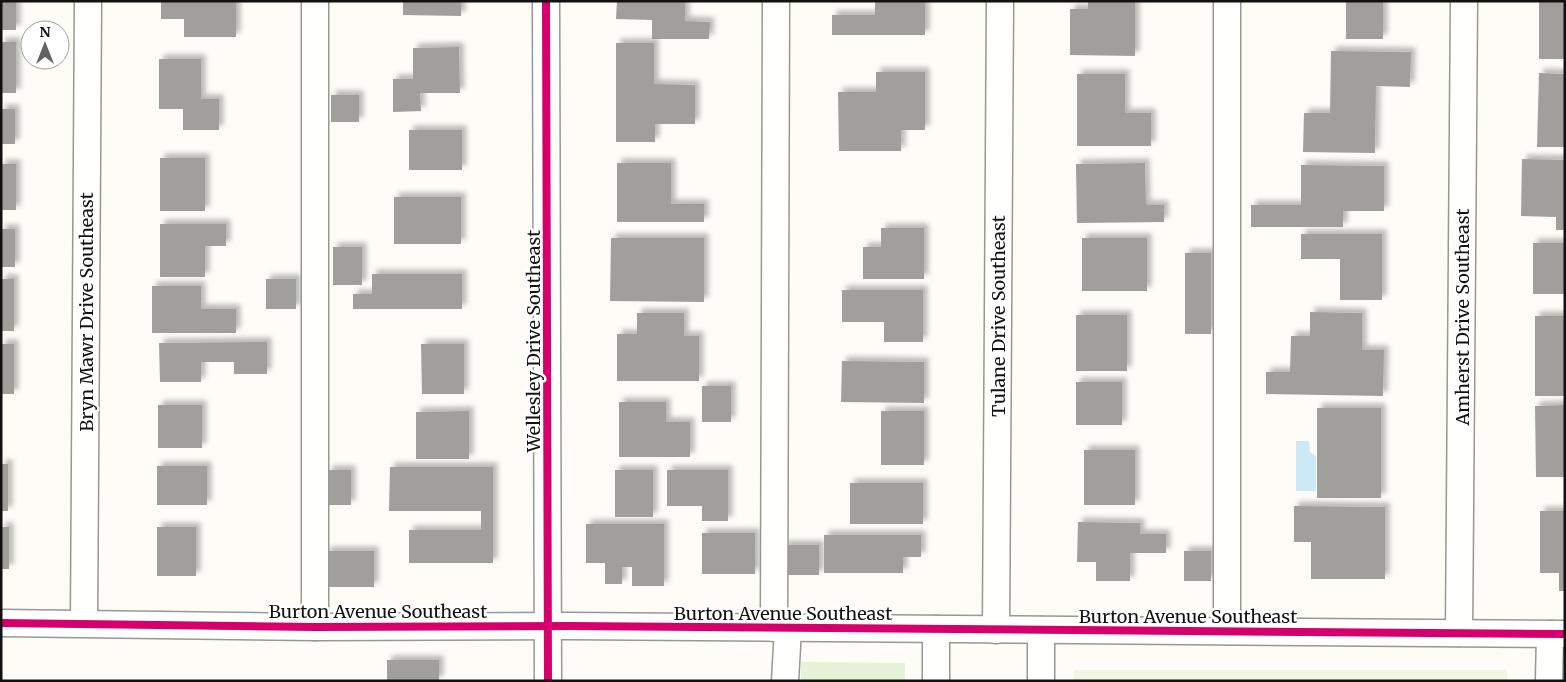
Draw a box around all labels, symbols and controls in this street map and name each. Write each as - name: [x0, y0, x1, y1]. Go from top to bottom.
- north arrow: [20, 20, 70, 70]
- text: N: [39, 23, 51, 41]
- street label: Bryn Mawr Drive Southeast: [75, 192, 98, 432]
- street label: Amherst Drive Southeast: [1451, 209, 1474, 426]
- street label: Tulane Drive Southeast: [987, 215, 1010, 417]
- street label: Wellesley Drive Southeast: [522, 230, 545, 453]
- street label: Burton Avenue Southeast: [269, 600, 487, 623]
- street label: Burton Avenue Southeast: [674, 602, 892, 625]
- street label: Burton Avenue Southeast: [1079, 605, 1297, 628]

